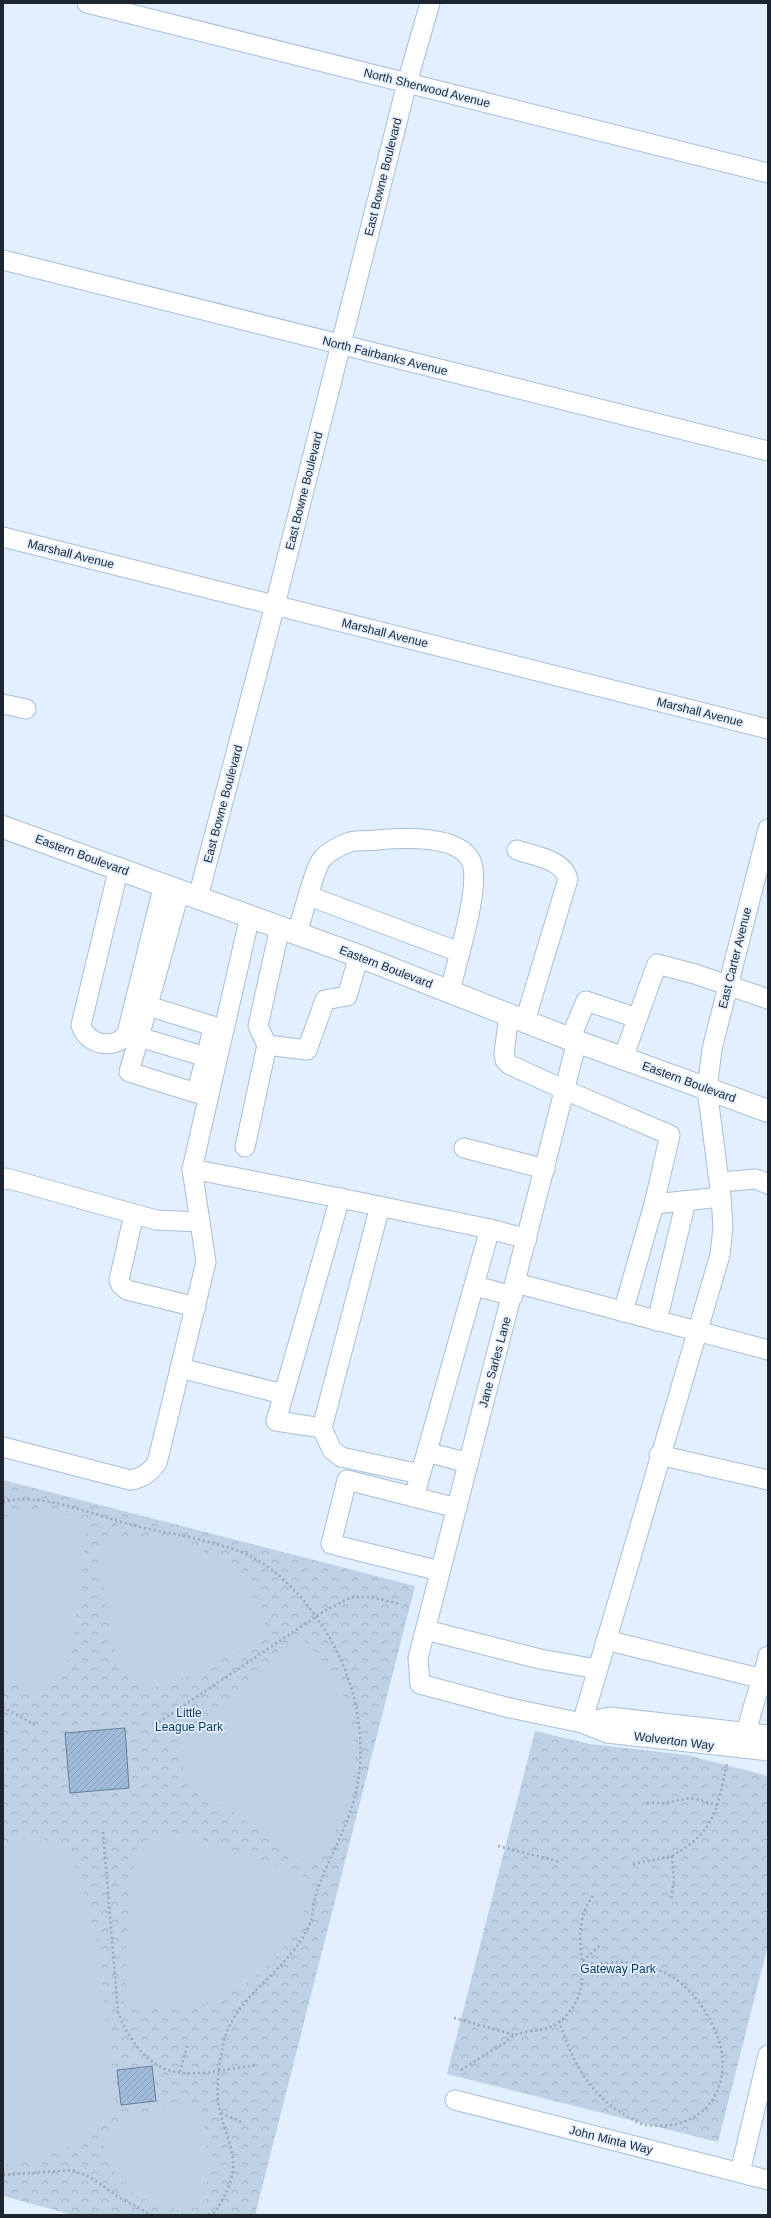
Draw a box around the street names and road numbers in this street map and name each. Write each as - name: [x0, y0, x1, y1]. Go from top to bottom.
- street label: North Sherwood Avenue: [362, 65, 492, 111]
- street label: East Bowne Boulevard: [362, 116, 404, 238]
- street label: North Fairbanks Avenue: [321, 334, 449, 378]
- street label: East Bowne Boulevard: [283, 430, 325, 552]
- street label: Marshall Avenue: [26, 537, 116, 572]
- street label: Marshall Avenue: [340, 616, 430, 651]
- street label: Marshall Avenue: [655, 695, 745, 730]
- street label: East Bowne Boulevard: [201, 744, 245, 864]
- street label: Eastern Boulevard: [33, 832, 131, 878]
- street label: East Carter Avenue: [716, 906, 754, 1010]
- street label: Eastern Boulevard: [337, 943, 435, 991]
- street label: Eastern Boulevard: [640, 1059, 738, 1105]
- street label: Jane Sarles Lane: [476, 1315, 514, 1409]
- street label: Wolverton Way: [633, 1729, 715, 1753]
- street label: John Minta Way: [568, 2123, 654, 2157]

